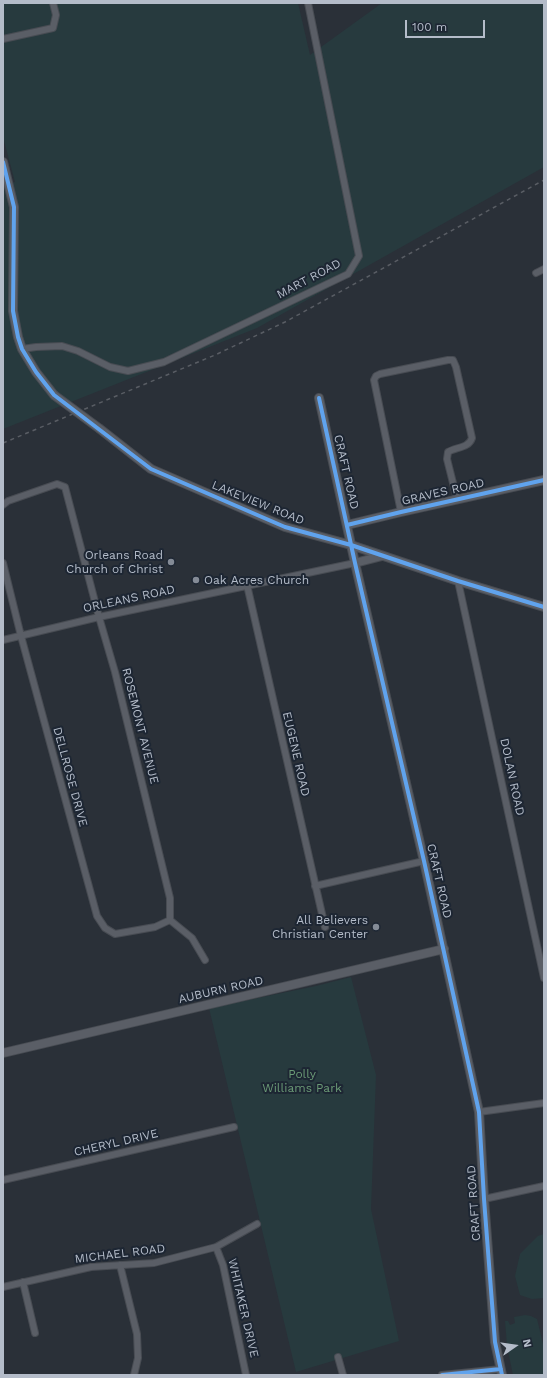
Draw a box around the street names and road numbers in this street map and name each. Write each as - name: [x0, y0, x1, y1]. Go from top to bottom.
- street label: MART ROAD: [275, 256, 343, 302]
- street label: CRAFT ROAD: [330, 433, 362, 511]
- street label: GRAVES ROAD: [400, 476, 486, 508]
- street label: LAKEVIEW ROAD: [210, 478, 306, 528]
- street label: ORLEANS ROAD: [82, 582, 176, 616]
- street label: ROSEMONT AVENUE: [119, 666, 161, 786]
- street label: EUGENE ROAD: [279, 710, 313, 798]
- street label: DELLROSE DRIVE: [50, 726, 90, 828]
- street label: DOLAN ROAD: [497, 737, 527, 817]
- street label: CRAFT ROAD: [423, 842, 455, 920]
- street label: AUBURN ROAD: [177, 973, 265, 1007]
- street label: CHERYL DRIVE: [73, 1126, 159, 1160]
- street label: CRAFT ROAD: [464, 1165, 484, 1241]
- street label: MICHAEL ROAD: [74, 1241, 166, 1267]
- street label: WHITAKER DRIVE: [225, 1257, 261, 1359]

